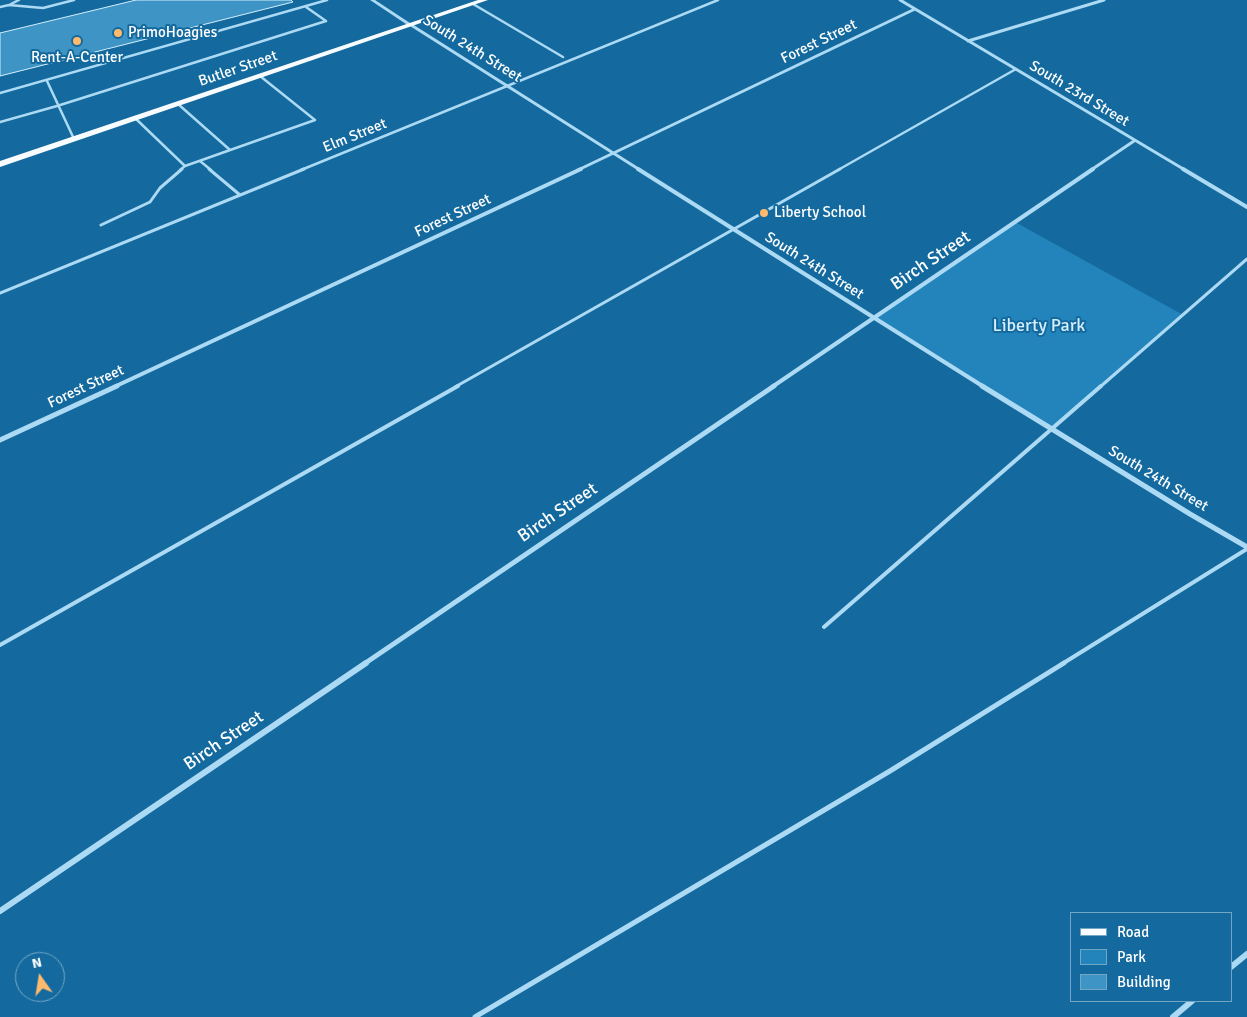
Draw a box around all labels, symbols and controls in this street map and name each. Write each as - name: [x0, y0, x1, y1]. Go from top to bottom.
- street label: South 24th Street: [419, 11, 525, 87]
- street label: Forest Street: [778, 16, 860, 68]
- place label: PrimoHoagies: [128, 24, 217, 42]
- marker: PrimoHoagies: [112, 27, 124, 39]
- marker: Rent-A-Center: [71, 35, 83, 47]
- street label: Butler Street: [196, 47, 280, 91]
- place label: Rent-A-Center: [31, 49, 123, 67]
- street label: South 23rd Street: [1026, 57, 1132, 131]
- street label: Elm Street: [320, 115, 390, 157]
- street label: Forest Street: [412, 190, 494, 242]
- place label: Liberty School: [774, 204, 866, 222]
- marker: Liberty School: [758, 207, 770, 219]
- street label: Birch Street: [887, 227, 975, 295]
- street label: South 24th Street: [761, 228, 867, 304]
- park label: Liberty Park: [993, 315, 1085, 337]
- street label: Forest Street: [45, 361, 127, 413]
- street label: South 24th Street: [1105, 442, 1211, 516]
- street label: Birch Street: [514, 479, 602, 547]
- street label: Birch Street: [180, 707, 268, 775]
- legend: [1070, 912, 1232, 1002]
- text: Road: [1117, 923, 1149, 941]
- text: Park: [1117, 948, 1146, 966]
- north arrow: [15, 952, 65, 1002]
- text: N: [30, 953, 43, 972]
- text: Building: [1117, 973, 1171, 991]

